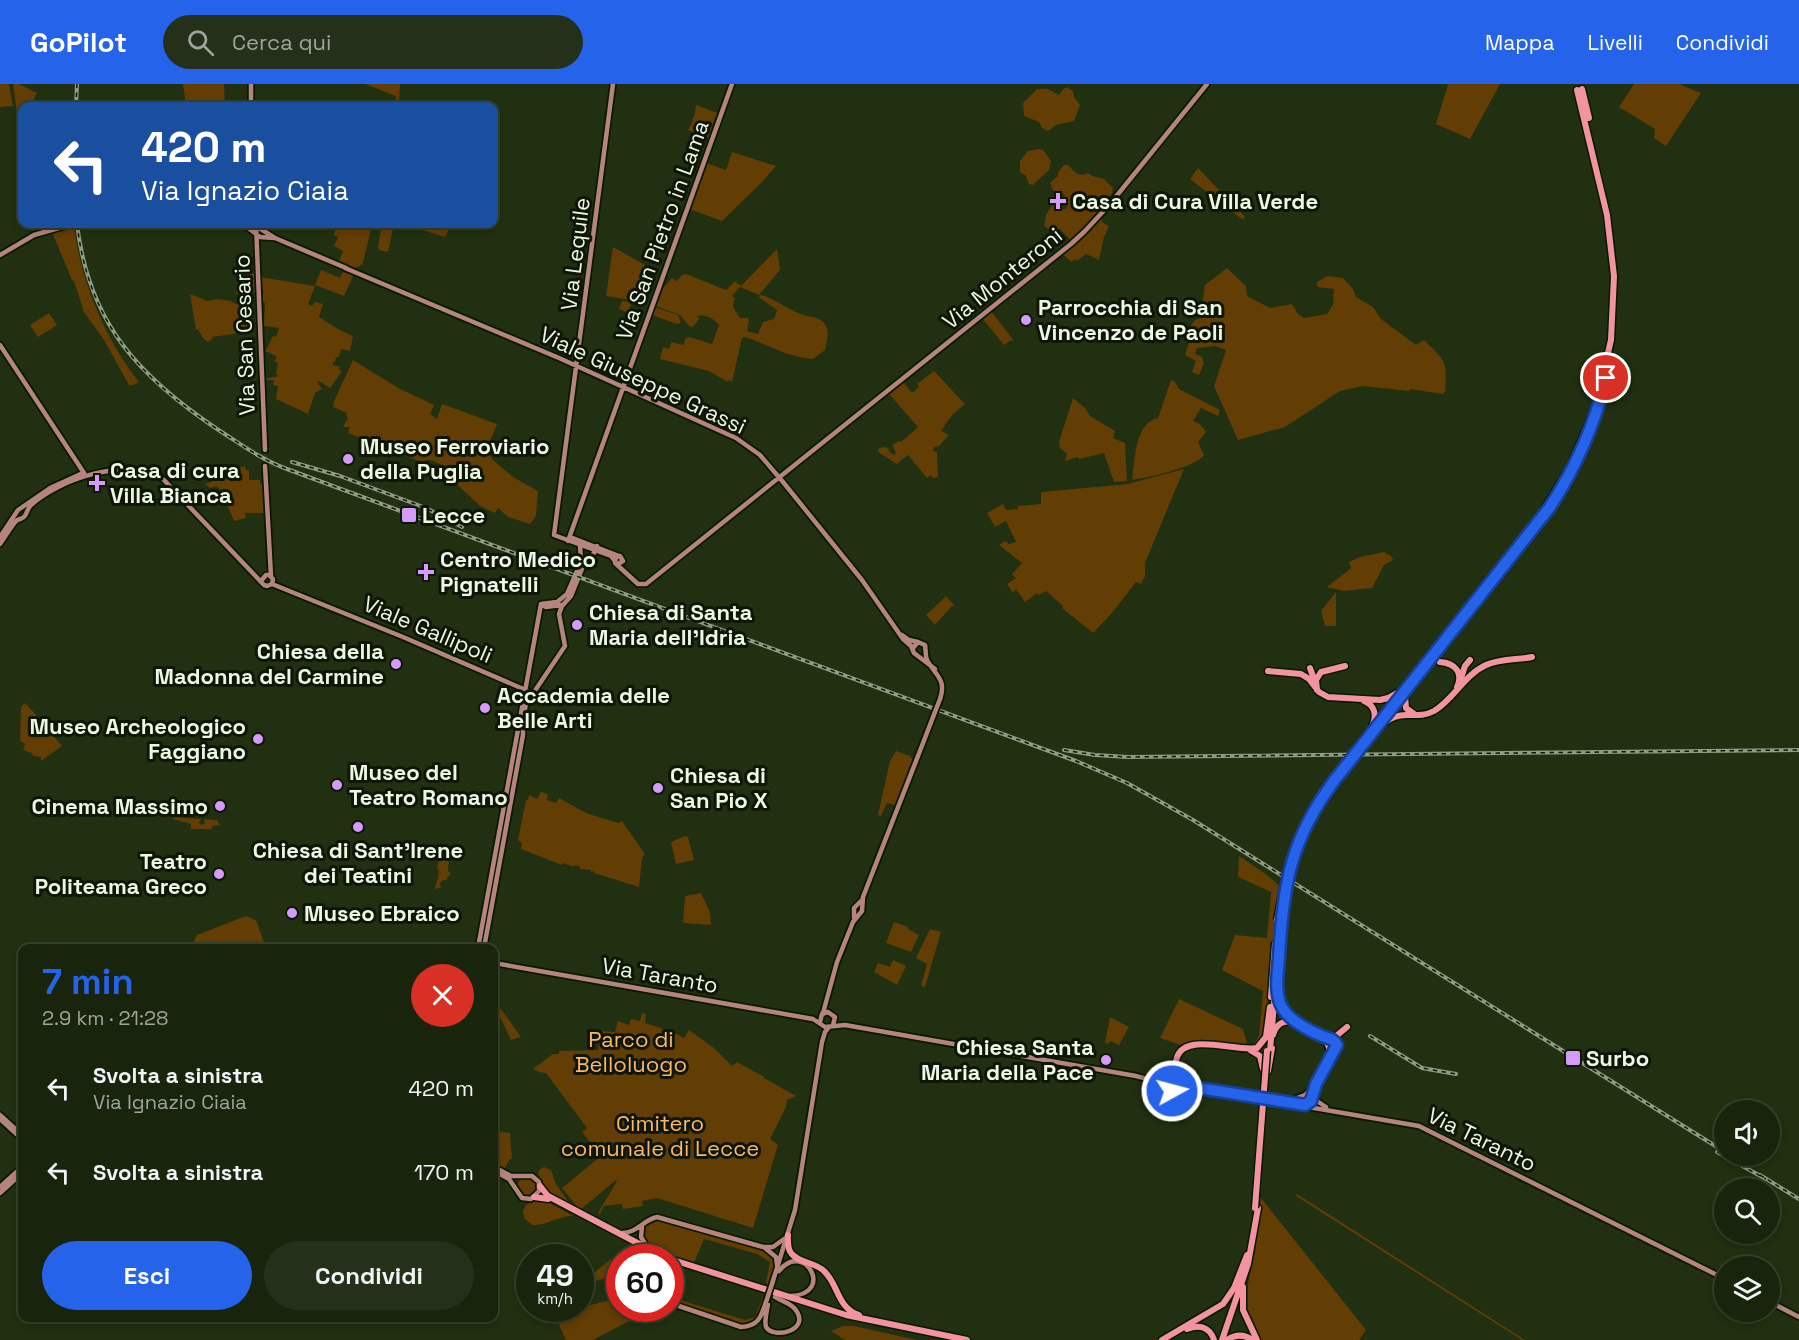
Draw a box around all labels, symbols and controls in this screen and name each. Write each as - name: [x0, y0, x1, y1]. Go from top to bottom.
- search box: [163, 15, 583, 69]
- text: GoPilot: [30, 24, 127, 60]
- icon: search: [184, 26, 217, 59]
- text: Cerca qui: [232, 28, 331, 56]
- text: Mappa: [1485, 29, 1554, 56]
- text: Livelli: [1587, 29, 1643, 56]
- text: Condividi: [1676, 29, 1769, 56]
- street label: Via San Pietro in Lama: [609, 116, 715, 344]
- text: 420 m: [141, 121, 266, 174]
- icon: left: [42, 126, 120, 204]
- text: Via Ignazio Ciaia: [141, 173, 349, 208]
- place label: Casa di Cura Villa Verde: [1072, 187, 1318, 215]
- marker: Casa di Cura Villa Verde: [1049, 192, 1067, 210]
- street label: Via Lequile: [554, 196, 596, 312]
- street label: Via Monteroni: [936, 221, 1068, 335]
- street label: Via San Cesario: [227, 254, 261, 416]
- place label: Parrocchia di San Vincenzo de Paoli: [1038, 293, 1223, 346]
- marker: Parrocchia di San Vincenzo de Paoli: [1019, 313, 1033, 327]
- street label: Viale Giuseppe Grassi: [535, 320, 751, 440]
- pin: [1580, 352, 1631, 403]
- icon: arrive: [1589, 361, 1622, 394]
- place label: Museo Ferroviario della Puglia: [360, 432, 549, 485]
- marker: Museo Ferroviario della Puglia: [341, 452, 355, 466]
- place label: Casa di cura Villa Bianca: [110, 456, 240, 509]
- marker: Casa di cura Villa Bianca: [88, 474, 106, 492]
- place label: Lecce: [422, 501, 485, 529]
- marker: Lecce: [400, 506, 418, 524]
- place label: Centro Medico Pignatelli: [440, 545, 596, 598]
- marker: Centro Medico Pignatelli: [417, 563, 435, 581]
- street label: Viale Gallipoli: [359, 589, 497, 669]
- place label: Chiesa di Santa Maria dell'Idria: [589, 598, 753, 651]
- marker: Chiesa di Santa Maria dell'Idria: [570, 618, 584, 632]
- place label: Chiesa della Madonna del Carmine: [155, 637, 384, 690]
- marker: Chiesa della Madonna del Carmine: [389, 657, 403, 671]
- place label: Accademia delle Belle Arti: [497, 681, 670, 734]
- marker: Accademia delle Belle Arti: [478, 701, 492, 715]
- place label: Museo Archeologico Faggiano: [30, 712, 246, 765]
- marker: Museo Archeologico Faggiano: [251, 732, 265, 746]
- place label: Museo del Teatro Romano: [349, 758, 508, 811]
- place label: Chiesa di San Pio X: [670, 761, 768, 814]
- marker: Museo del Teatro Romano: [330, 778, 344, 792]
- marker: Chiesa di San Pio X: [651, 781, 665, 795]
- place label: Cinema Massimo: [31, 792, 208, 820]
- marker: Cinema Massimo: [213, 799, 227, 813]
- marker: Chiesa di Sant'Irene dei Teatini: [351, 820, 365, 834]
- place label: Chiesa di Sant'Irene dei Teatini: [253, 836, 463, 889]
- place label: Teatro Politeama Greco: [35, 847, 207, 900]
- marker: Teatro Politeama Greco: [212, 867, 226, 881]
- place label: Museo Ebraico: [304, 899, 460, 927]
- marker: Museo Ebraico: [285, 906, 299, 920]
- street label: Via Taranto: [600, 951, 720, 999]
- text: 7 min: [42, 959, 134, 1005]
- button: close: [411, 964, 474, 1027]
- text: 2.9 km · 21:28: [42, 1005, 168, 1031]
- park label: Parco di Belloluogo: [575, 1025, 687, 1078]
- place label: Chiesa Santa Maria della Pace: [921, 1033, 1094, 1086]
- place label: Surbo: [1586, 1044, 1649, 1072]
- marker: Surbo: [1564, 1049, 1582, 1067]
- marker: Chiesa Santa Maria della Pace: [1099, 1053, 1113, 1067]
- position arrow: [1140, 1059, 1204, 1123]
- text: Svolta a sinistra: [93, 1061, 263, 1089]
- icon: left: [42, 1072, 75, 1105]
- text: 420 m: [408, 1074, 474, 1102]
- text: Via Ignazio Ciaia: [93, 1089, 247, 1115]
- map controls: [1714, 1100, 1780, 1322]
- button: sound: [1714, 1100, 1780, 1166]
- street label: Via Taranto: [1423, 1101, 1541, 1177]
- park label: Cimitero comunale di Lecce: [561, 1109, 759, 1162]
- icon: left: [42, 1156, 75, 1189]
- text: Svolta a sinistra: [93, 1158, 263, 1186]
- text: 170 m: [414, 1158, 474, 1186]
- button: search: [1714, 1178, 1780, 1244]
- button: Esci: [42, 1241, 252, 1310]
- button: Condividi: [264, 1241, 474, 1310]
- speed limit sign: 60: [606, 1244, 684, 1322]
- text: 49: [536, 1256, 574, 1295]
- button: layers: [1714, 1256, 1780, 1322]
- text: km/h: [537, 1289, 573, 1308]

